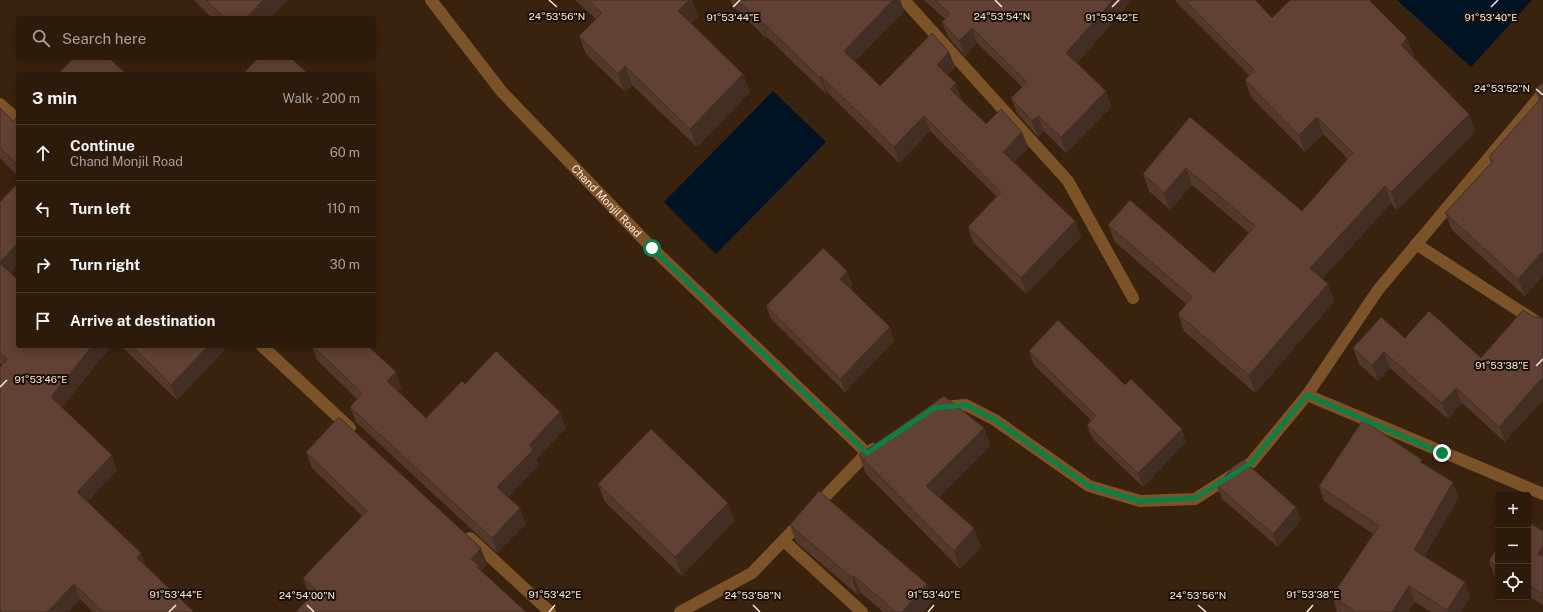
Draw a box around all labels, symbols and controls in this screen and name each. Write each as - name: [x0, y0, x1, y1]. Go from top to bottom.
- text: 24°53'56"N: [529, 10, 585, 22]
- text: 24°53'54"N: [974, 10, 1030, 22]
- text: 91°53'44"E: [706, 11, 760, 23]
- text: 91°53'42"E: [1086, 11, 1138, 23]
- text: 91°53'40"E: [1465, 11, 1518, 23]
- search box: [16, 16, 376, 60]
- icon: search: [30, 27, 52, 49]
- text: Search here: [62, 30, 146, 47]
- text: 24°53'52"N: [1474, 82, 1530, 94]
- text: 3 min: [32, 88, 77, 108]
- text: Walk · 200 m: [283, 91, 360, 106]
- text: Continue: [70, 137, 135, 154]
- icon: ahead: [32, 142, 54, 164]
- text: 60 m: [330, 145, 360, 160]
- text: Chand Monjil Road: [70, 154, 183, 169]
- street label: Chand Monjil Road: [569, 162, 644, 239]
- icon: left: [32, 198, 54, 220]
- text: Turn left: [70, 200, 131, 217]
- text: 110 m: [327, 201, 360, 216]
- route start: [643, 239, 661, 257]
- icon: right: [32, 254, 54, 276]
- text: Turn right: [70, 256, 140, 273]
- text: 30 m: [330, 257, 360, 272]
- icon: arrive: [32, 310, 54, 332]
- text: Arrive at destination: [70, 312, 215, 329]
- text: 91°53'38"E: [1475, 359, 1529, 371]
- text: 91°53'46"E: [14, 373, 68, 385]
- route end: [1433, 444, 1451, 462]
- map controls: [1495, 492, 1531, 600]
- button: +: [1495, 492, 1531, 528]
- button: −: [1495, 528, 1531, 564]
- button: locate: [1495, 564, 1531, 600]
- text: 91°53'44"E: [149, 588, 203, 600]
- text: 91°53'42"E: [529, 588, 581, 600]
- text: 91°53'40"E: [908, 588, 961, 600]
- text: 91°53'38"E: [1286, 588, 1340, 600]
- text: 24°54'00"N: [279, 589, 335, 601]
- text: 24°53'58"N: [725, 589, 781, 601]
- text: 24°53'56"N: [1170, 589, 1226, 601]

